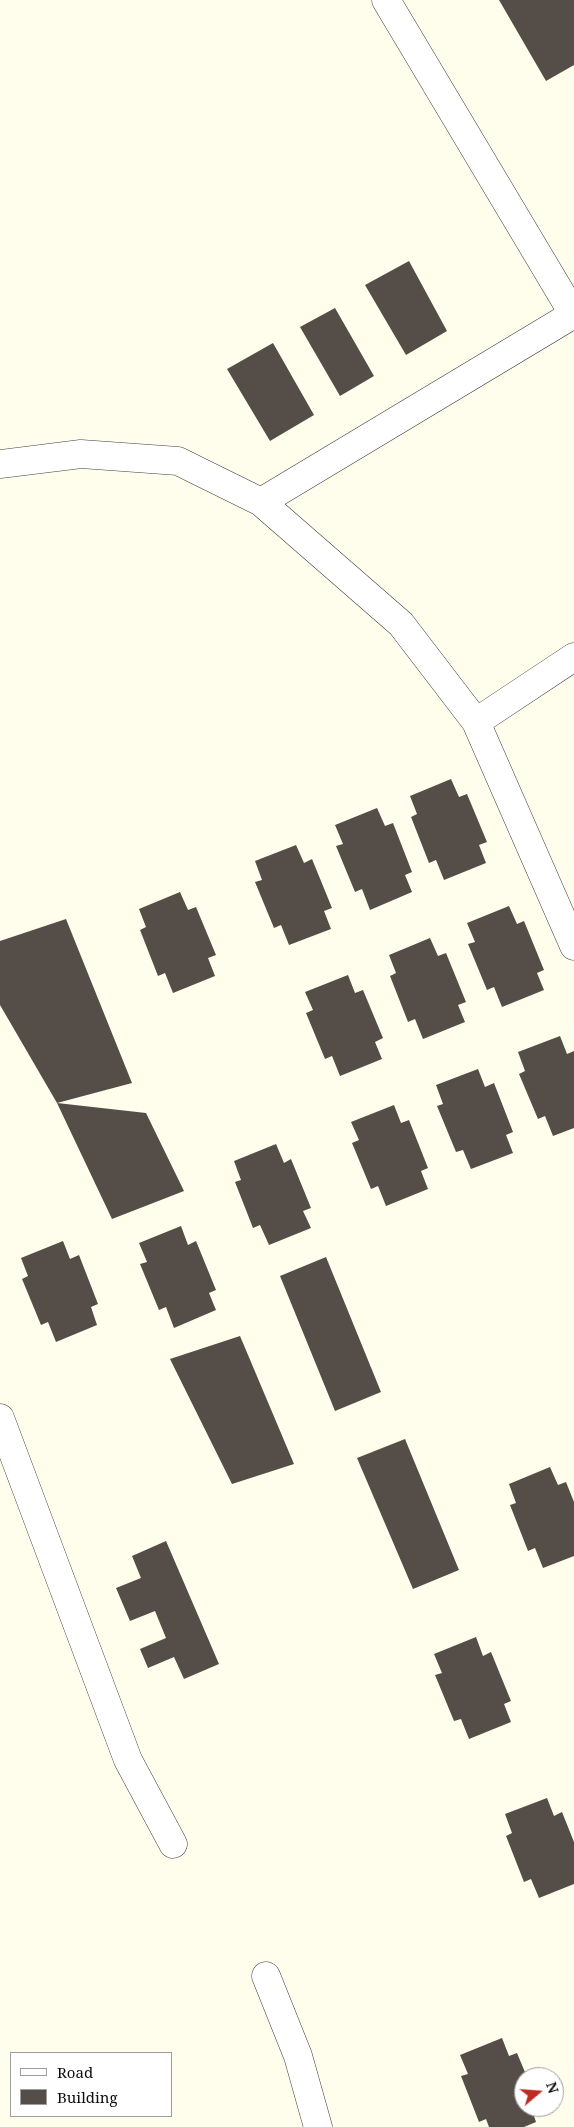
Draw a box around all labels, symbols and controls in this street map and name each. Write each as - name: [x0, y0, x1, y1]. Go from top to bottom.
- legend: [10, 2052, 172, 2117]
- text: Road: [57, 2062, 93, 2082]
- north arrow: [514, 2067, 564, 2117]
- text: N: [542, 2079, 564, 2096]
- text: Building: [57, 2087, 118, 2107]

